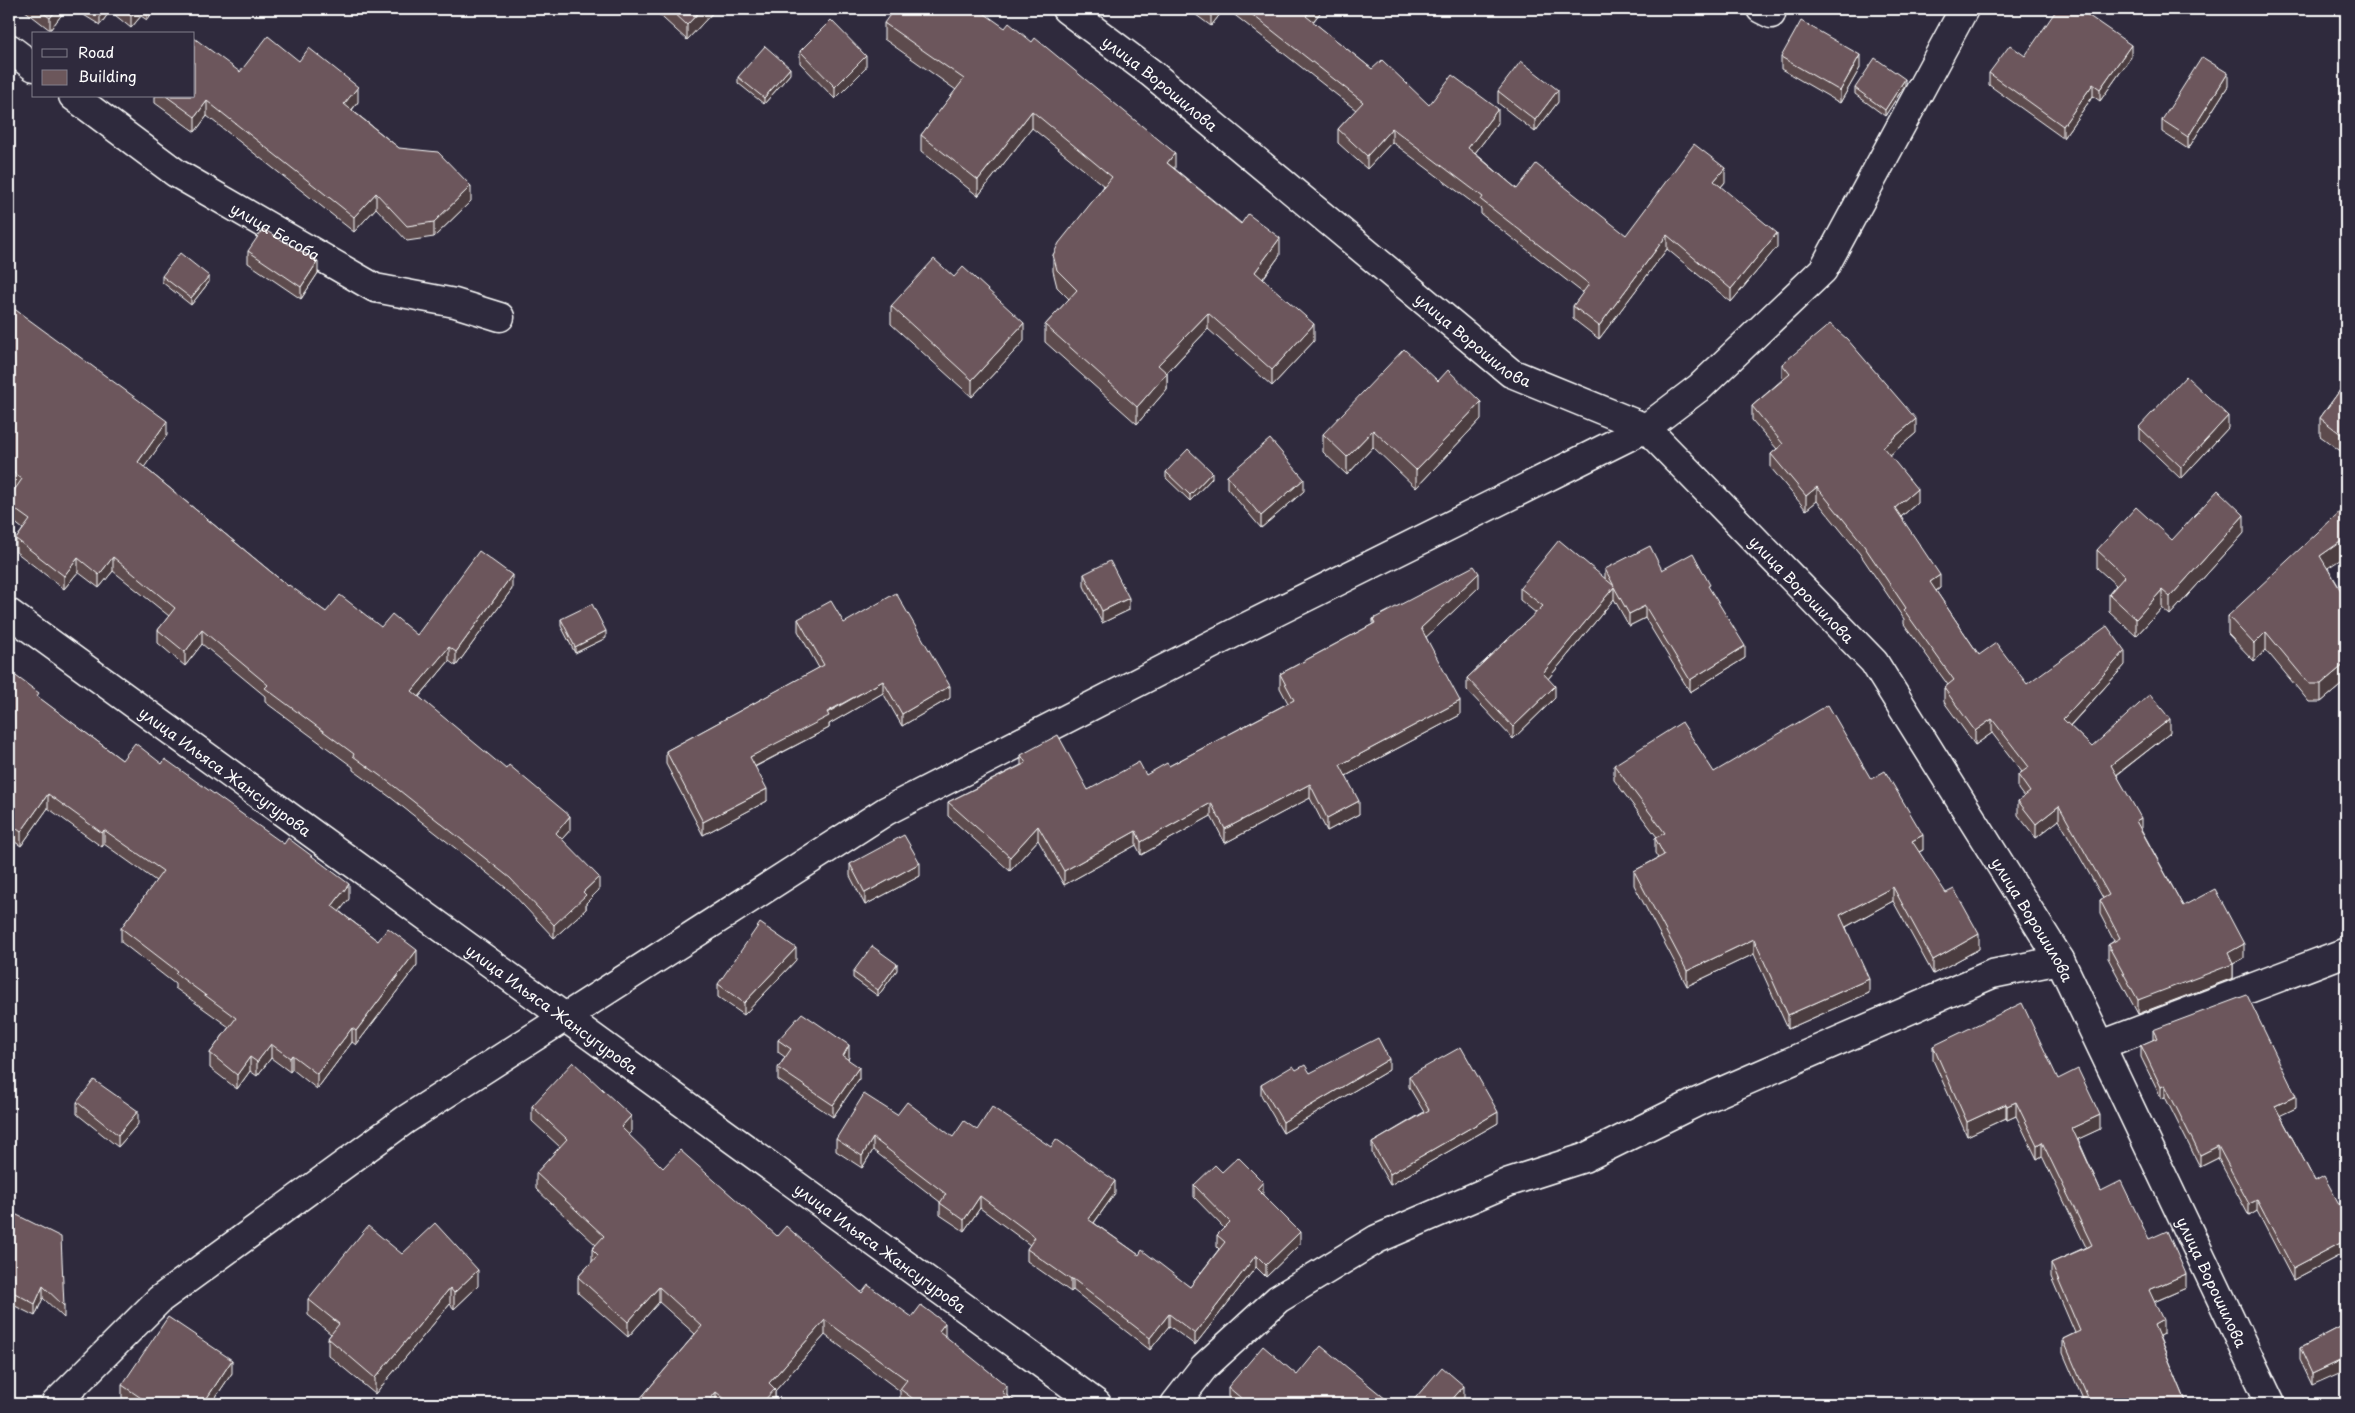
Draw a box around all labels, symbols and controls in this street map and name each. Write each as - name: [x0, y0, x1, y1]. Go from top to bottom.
- street label: улица Ворошилова: [1098, 29, 1224, 136]
- legend: [32, 32, 195, 98]
- text: Road: [78, 40, 114, 63]
- text: Building: [78, 64, 137, 87]
- street label: улица Бесоба: [227, 196, 326, 266]
- street label: улица Ворошилова: [1411, 287, 1535, 392]
- street label: улица Ворошилова: [1745, 530, 1861, 648]
- street label: улица Ильяса Жансугурова: [135, 700, 317, 841]
- street label: улица Ворошилова: [1987, 852, 2080, 986]
- street label: улица Ильяса Жансугурова: [462, 938, 644, 1079]
- street label: улица Ильяса Жансугурова: [790, 1176, 972, 1318]
- street label: улица Ворошилова: [2172, 1213, 2254, 1351]

